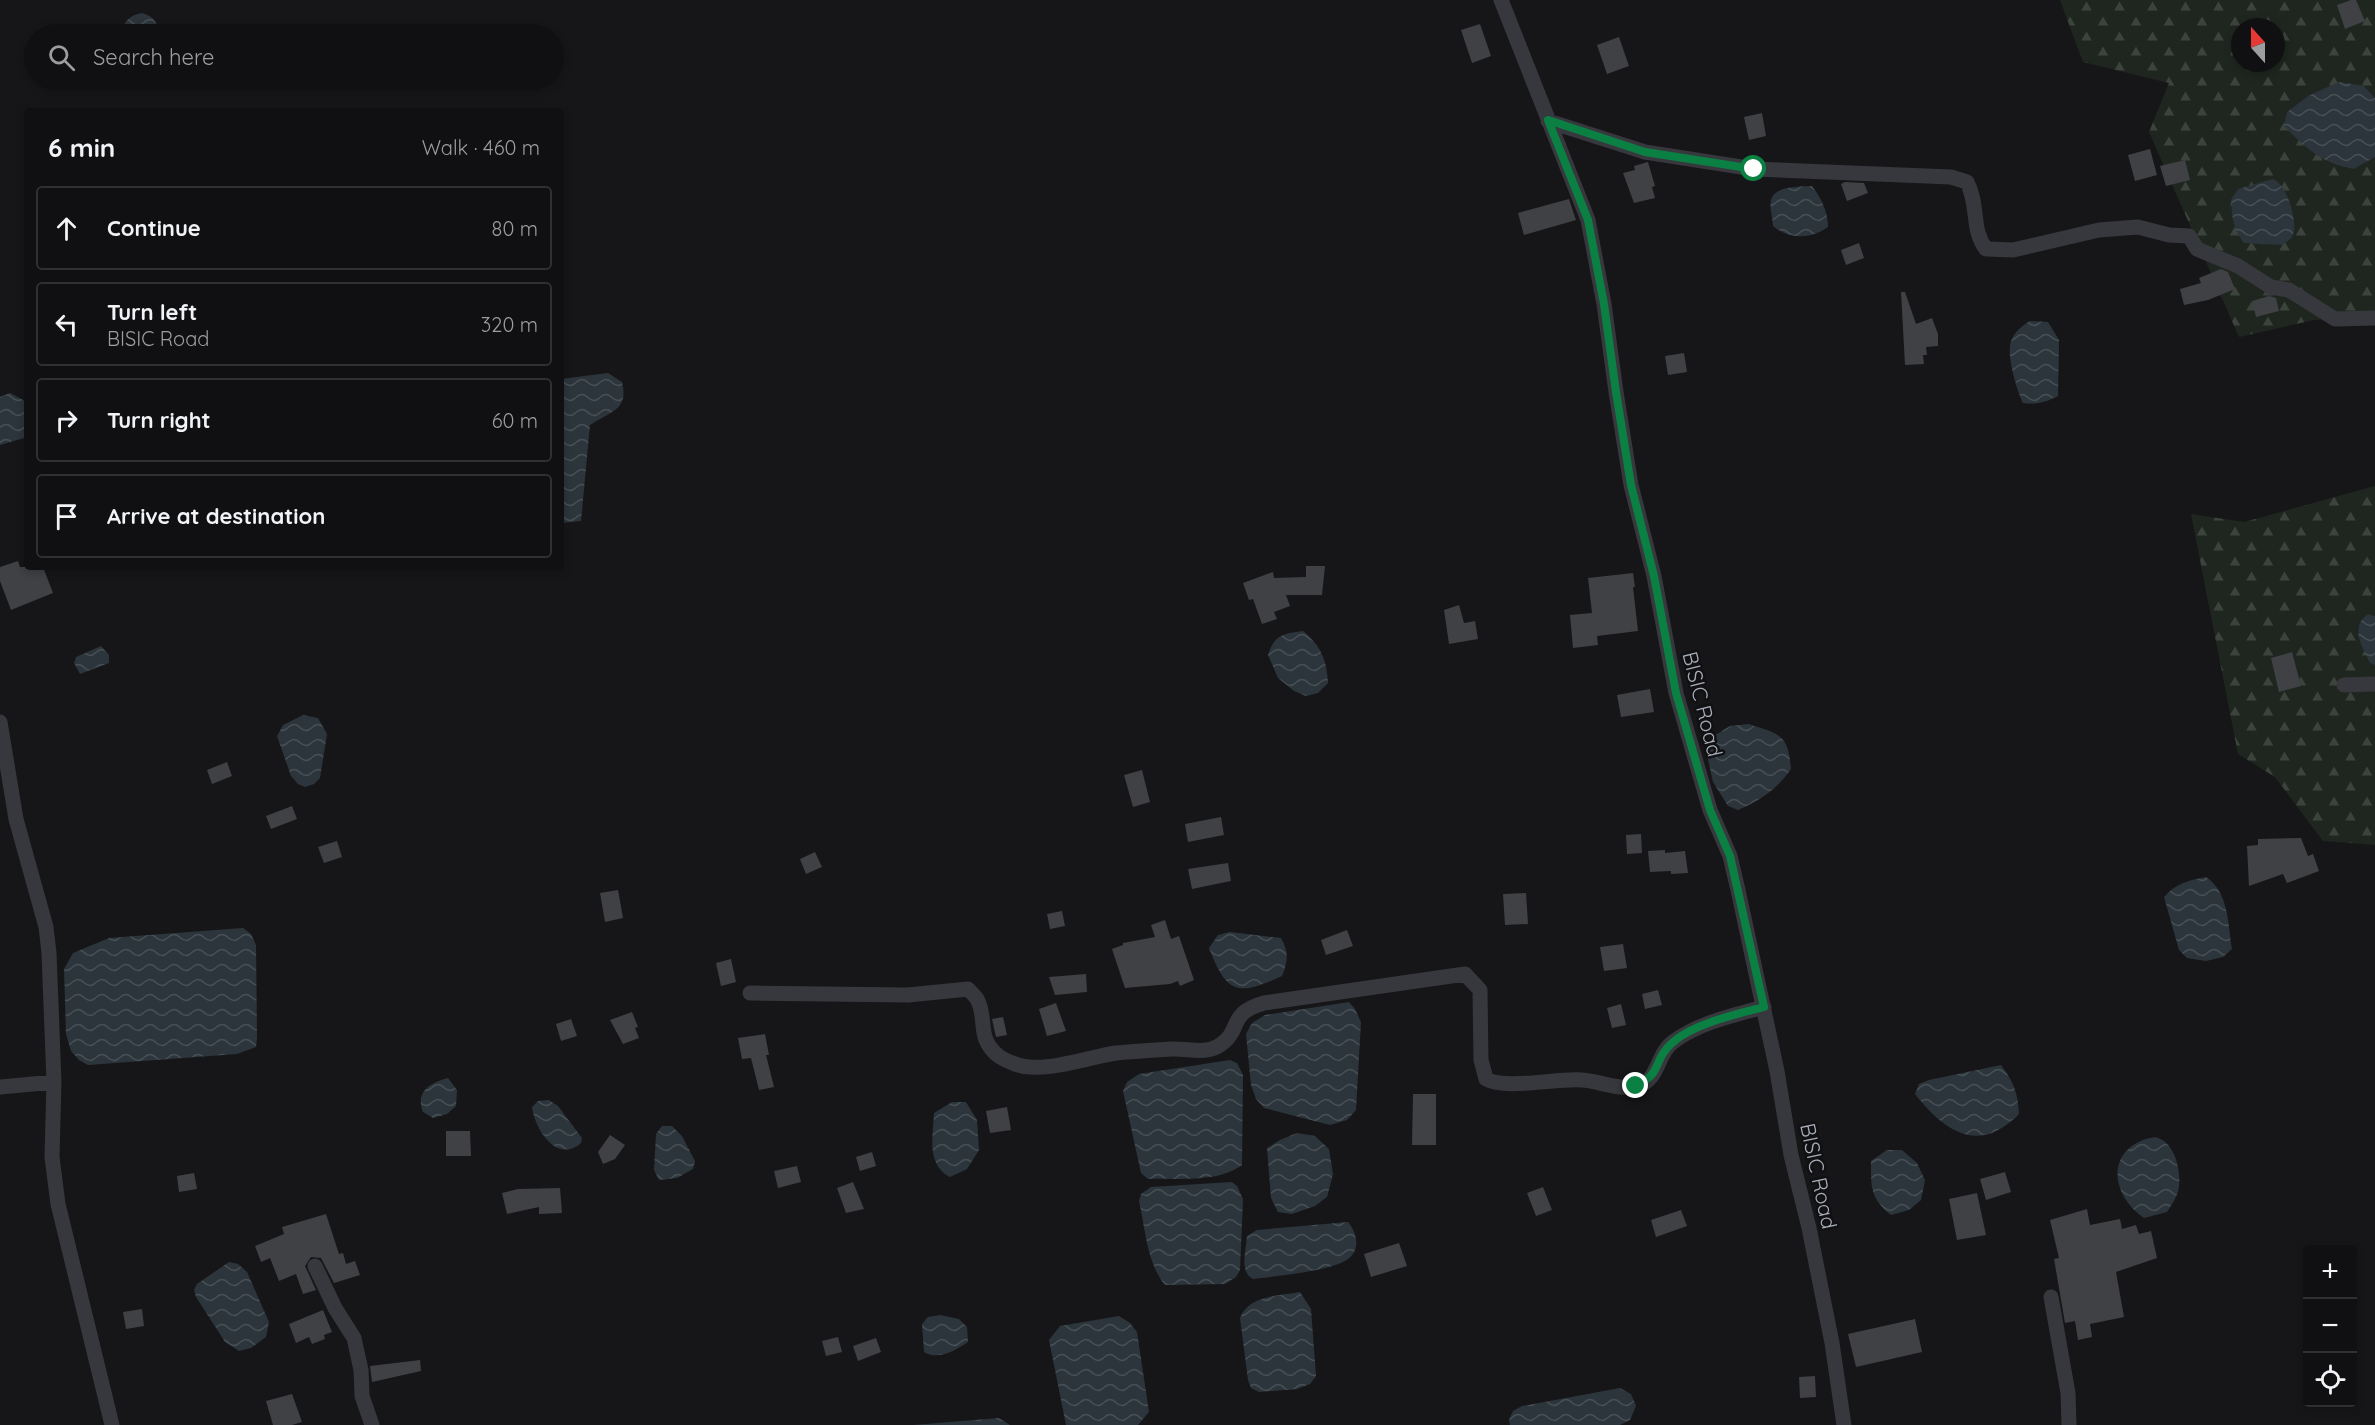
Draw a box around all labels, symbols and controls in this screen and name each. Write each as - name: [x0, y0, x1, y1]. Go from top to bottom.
- north arrow: [2231, 18, 2285, 72]
- search box: [24, 24, 564, 90]
- icon: search: [45, 41, 78, 74]
- text: Search here: [93, 43, 214, 71]
- text: 6 min: [48, 131, 115, 164]
- text: Walk · 460 m: [422, 135, 540, 160]
- route start: [1740, 155, 1766, 181]
- icon: ahead: [50, 212, 83, 245]
- text: Continue: [107, 214, 201, 242]
- text: 80 m: [492, 216, 538, 241]
- text: Turn left: [107, 298, 197, 326]
- icon: left: [50, 308, 83, 341]
- text: 320 m: [481, 312, 538, 337]
- text: BISIC Road: [107, 326, 209, 351]
- icon: right: [50, 404, 83, 437]
- text: Turn right: [107, 406, 211, 434]
- text: 60 m: [492, 408, 538, 433]
- icon: arrive: [50, 500, 83, 533]
- text: Arrive at destination: [107, 502, 325, 530]
- street label: BISIC Road: [1677, 649, 1729, 759]
- route end: [1622, 1072, 1648, 1098]
- street label: BISIC Road: [1795, 1121, 1843, 1231]
- map controls: [2303, 1245, 2357, 1407]
- button: +: [2303, 1245, 2357, 1299]
- button: −: [2303, 1299, 2357, 1353]
- button: locate: [2303, 1353, 2357, 1407]

